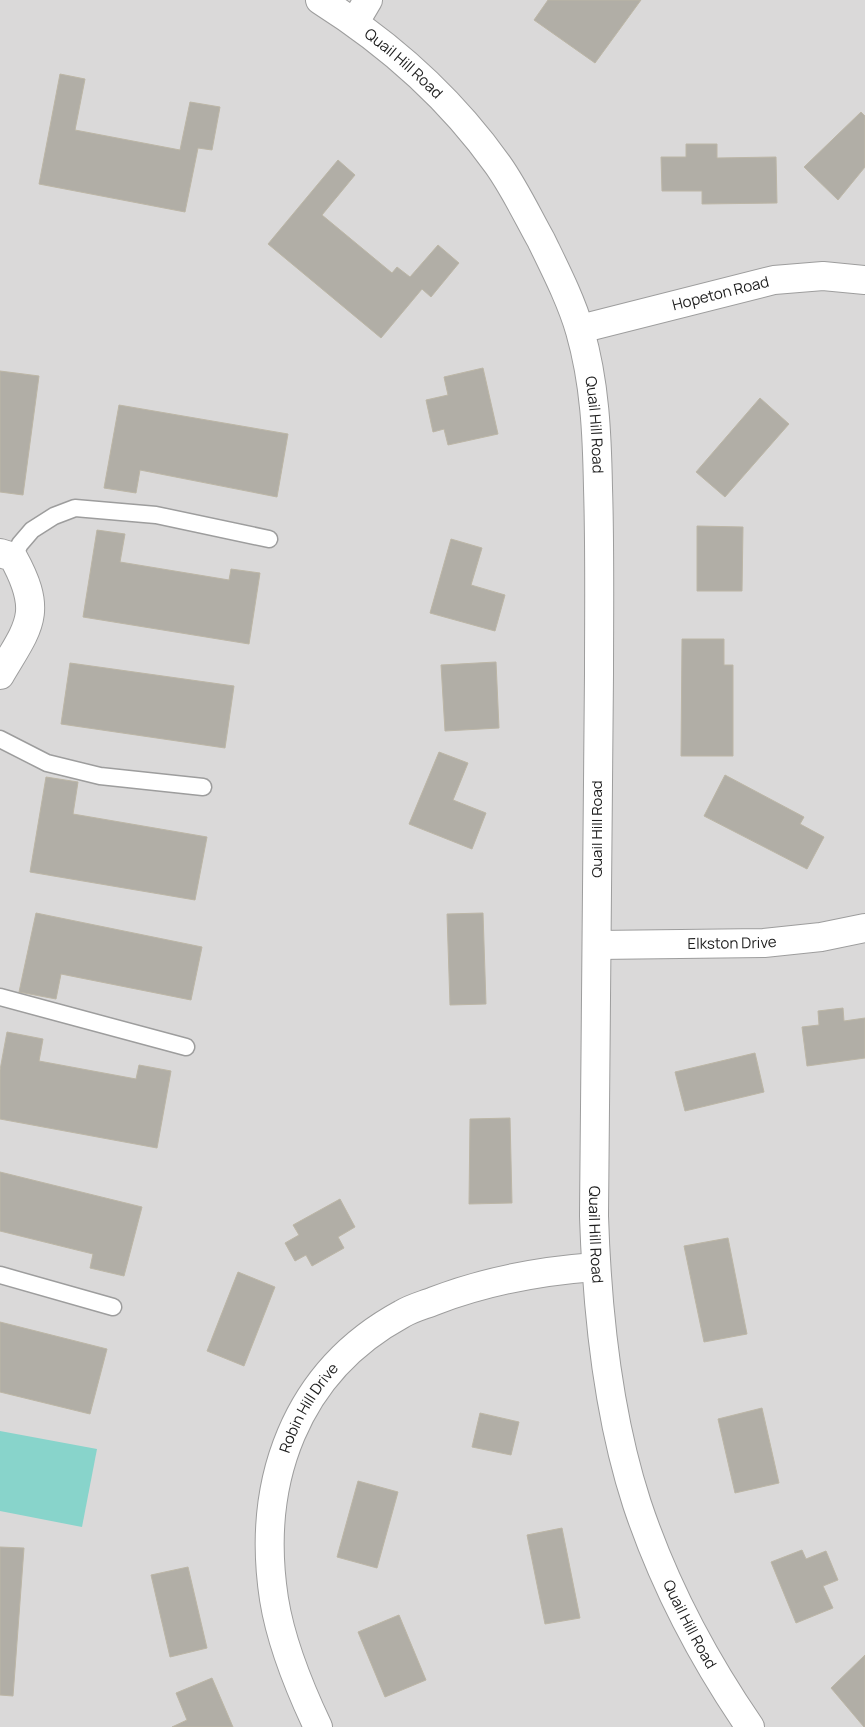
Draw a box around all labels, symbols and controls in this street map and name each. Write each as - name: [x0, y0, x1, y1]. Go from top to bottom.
- street label: Quail Hill Road: [360, 23, 448, 103]
- street label: Hopeton Road: [670, 271, 771, 315]
- street label: Quail Hill Road: [580, 375, 609, 474]
- street label: Quail Hill Road: [586, 780, 607, 878]
- street label: Elkston Drive: [687, 931, 778, 954]
- street label: Quail Hill Road: [584, 1186, 609, 1284]
- street label: Robin Hill Drive: [274, 1358, 343, 1456]
- street label: Quail Hill Road: [658, 1576, 722, 1673]

